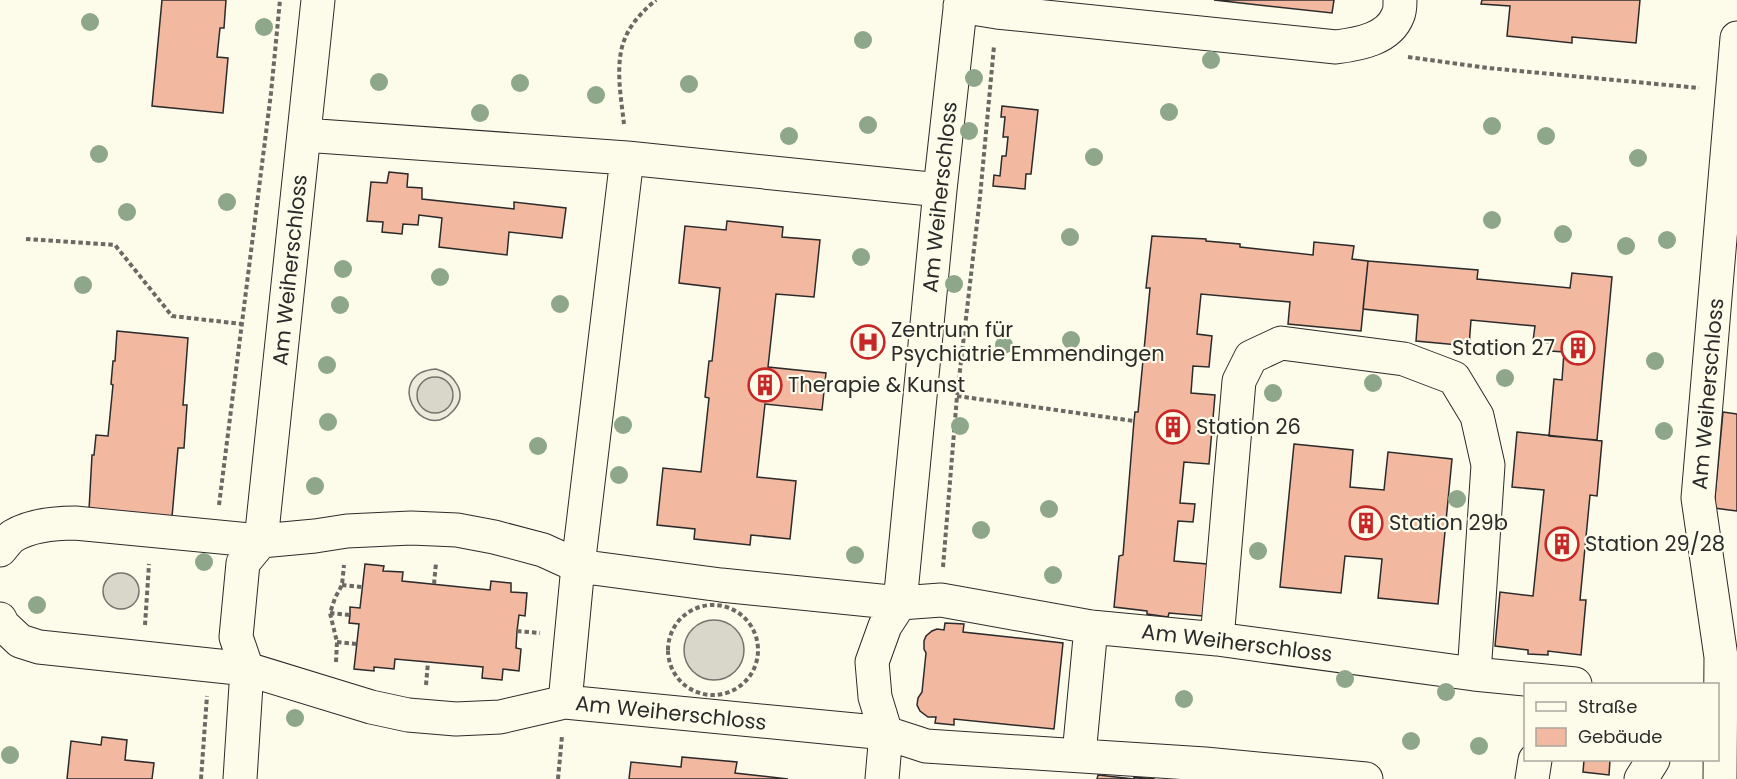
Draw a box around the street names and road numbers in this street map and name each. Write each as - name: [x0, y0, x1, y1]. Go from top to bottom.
- street label: Am Weiherschloss: [915, 100, 964, 294]
- street label: Am Weiherschloss: [265, 173, 314, 367]
- street label: Am Weiherschloss: [1685, 297, 1730, 491]
- street label: Am Weiherschloss: [1140, 616, 1334, 669]
- street label: Am Weiherschloss: [574, 688, 768, 737]

